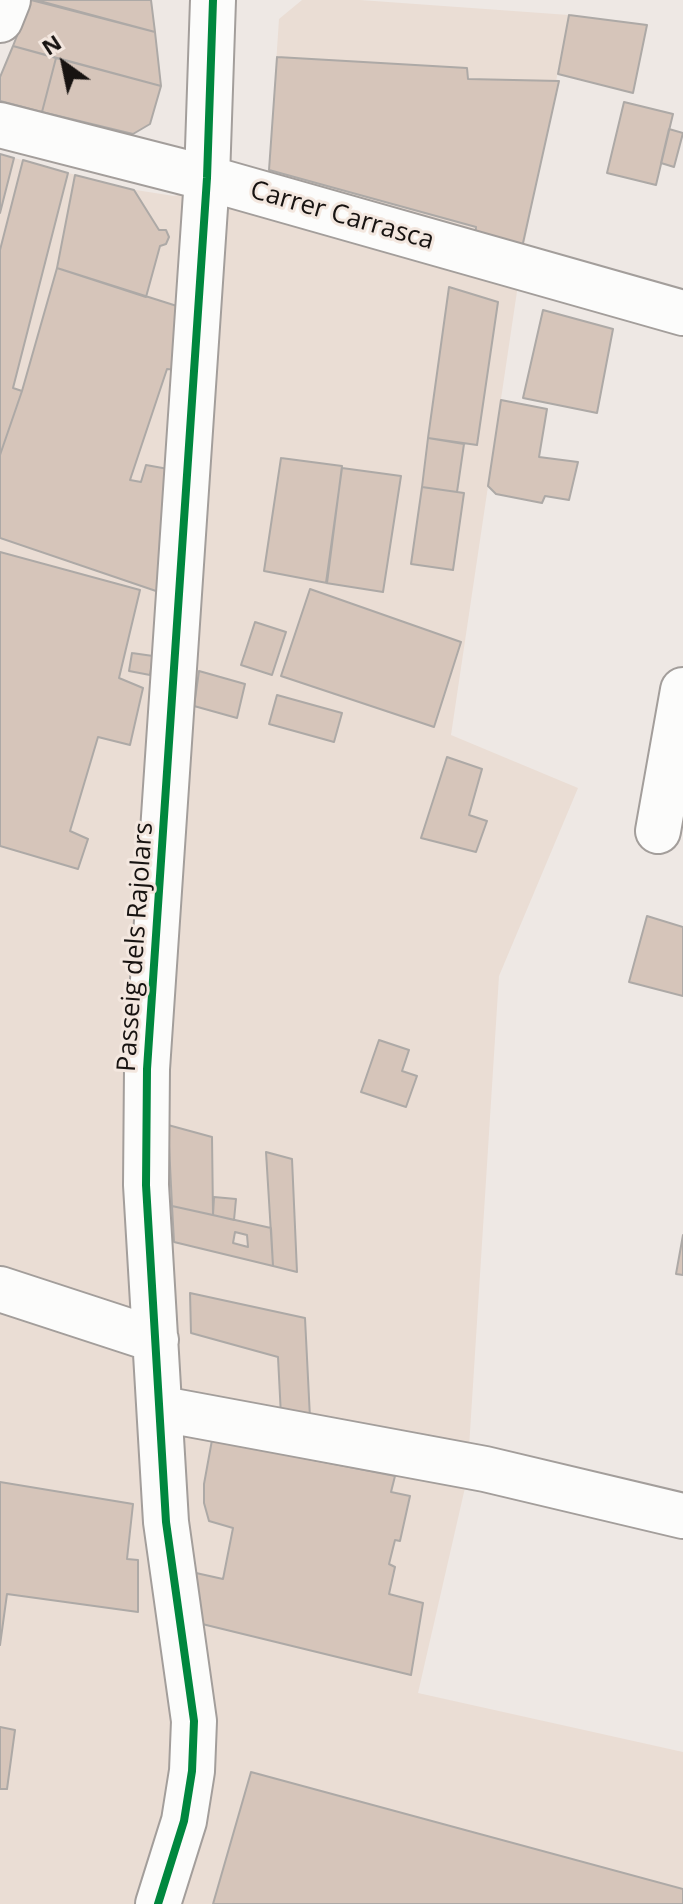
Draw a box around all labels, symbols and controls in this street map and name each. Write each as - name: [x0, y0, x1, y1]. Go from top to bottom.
- north arrow: [24, 24, 104, 104]
- text: N: [35, 26, 67, 61]
- street label: Carrer Carrasca: [246, 175, 438, 257]
- street label: Passeig dels Rajolars: [112, 821, 160, 1073]

